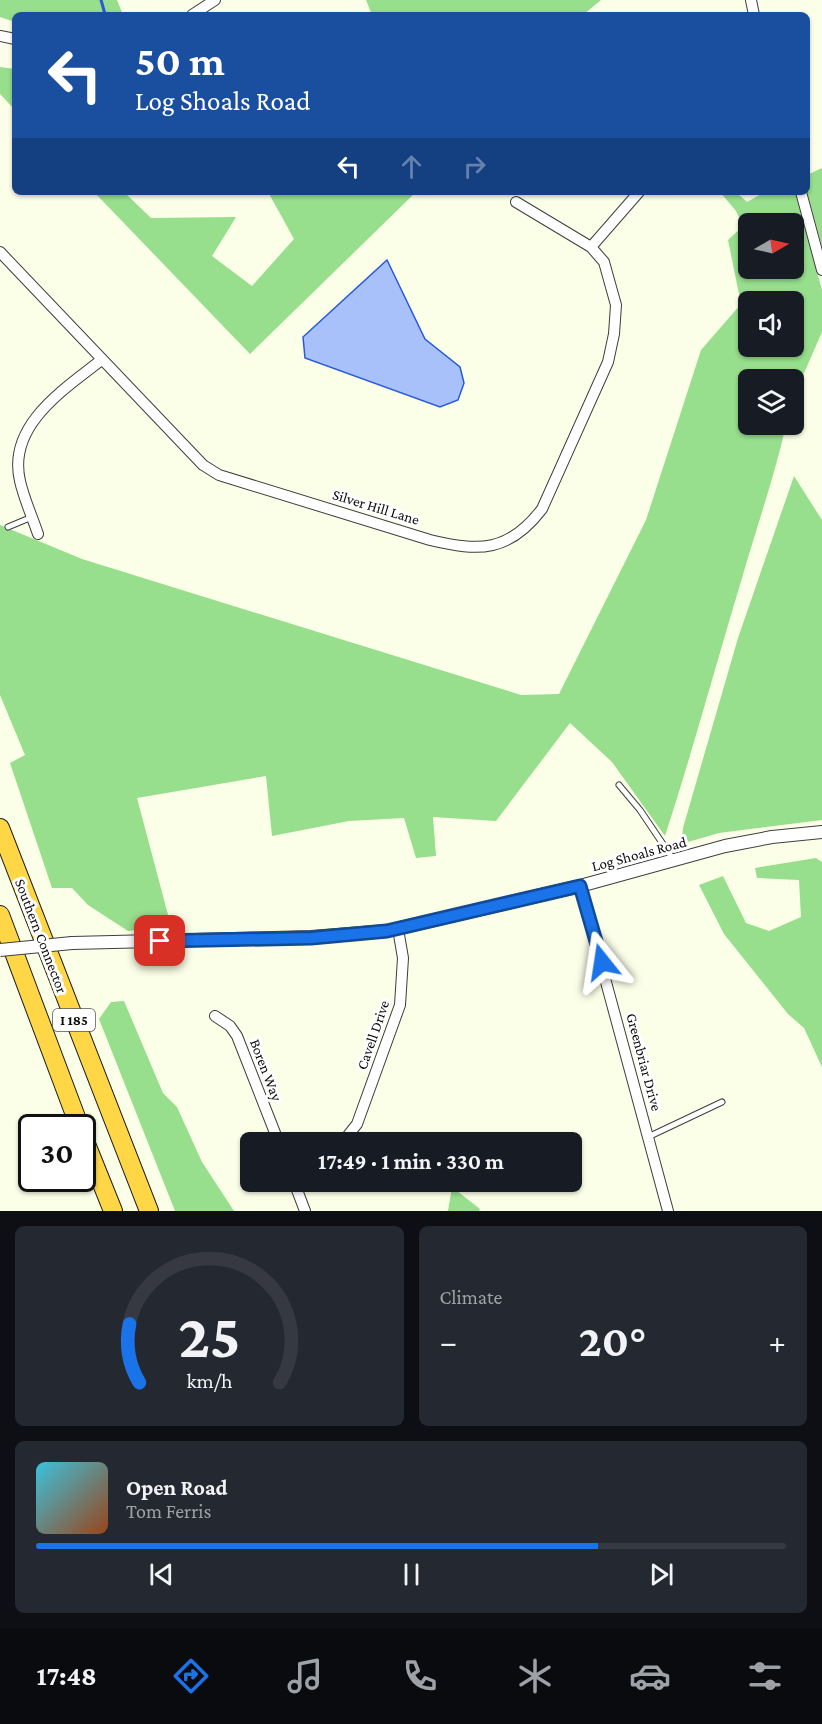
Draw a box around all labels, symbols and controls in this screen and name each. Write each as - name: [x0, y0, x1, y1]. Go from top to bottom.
- icon: left: [36, 36, 114, 114]
- text: 50 m: [135, 37, 225, 84]
- text: Log Shoals Road: [135, 86, 311, 116]
- icon: left: [332, 150, 365, 183]
- icon: ahead: [395, 150, 428, 183]
- icon: right: [458, 150, 491, 183]
- north arrow: [738, 213, 804, 279]
- map controls: [738, 213, 804, 435]
- button: sound: [738, 291, 804, 357]
- button: layers: [738, 369, 804, 435]
- street label: Silver Hill Lane: [331, 486, 422, 528]
- street label: Log Shoals Road: [590, 834, 689, 875]
- street label: Southern Connector: [12, 877, 70, 996]
- pin: [134, 915, 185, 966]
- icon: arrive: [143, 924, 176, 957]
- position arrow: [570, 930, 634, 994]
- street label: Cavell Drive: [354, 998, 392, 1072]
- road number: I 185: [53, 1009, 95, 1031]
- street label: Greenbriar Drive: [623, 1011, 665, 1113]
- street label: Boren Way: [246, 1037, 285, 1104]
- speed limit sign: 30: [18, 1114, 96, 1192]
- text: 17:49 · 1 min · 330 m: [318, 1149, 504, 1174]
- text: Climate: [440, 1286, 502, 1308]
- text: 25: [178, 1301, 240, 1370]
- text: 20°: [579, 1316, 647, 1366]
- text: −: [440, 1323, 457, 1360]
- text: +: [769, 1323, 786, 1360]
- text: km/h: [186, 1369, 233, 1393]
- text: Open Road: [126, 1475, 228, 1500]
- text: Tom Ferris: [126, 1500, 211, 1522]
- icon: previous: [145, 1558, 178, 1591]
- icon: pause: [395, 1558, 428, 1591]
- icon: next: [645, 1558, 678, 1591]
- icon: directions: [170, 1655, 212, 1697]
- icon: music: [284, 1655, 326, 1697]
- icon: phone: [399, 1655, 441, 1697]
- icon: climate: [514, 1655, 556, 1697]
- icon: car: [629, 1655, 671, 1697]
- icon: filters: [744, 1655, 786, 1697]
- text: 17:48: [36, 1661, 97, 1691]

